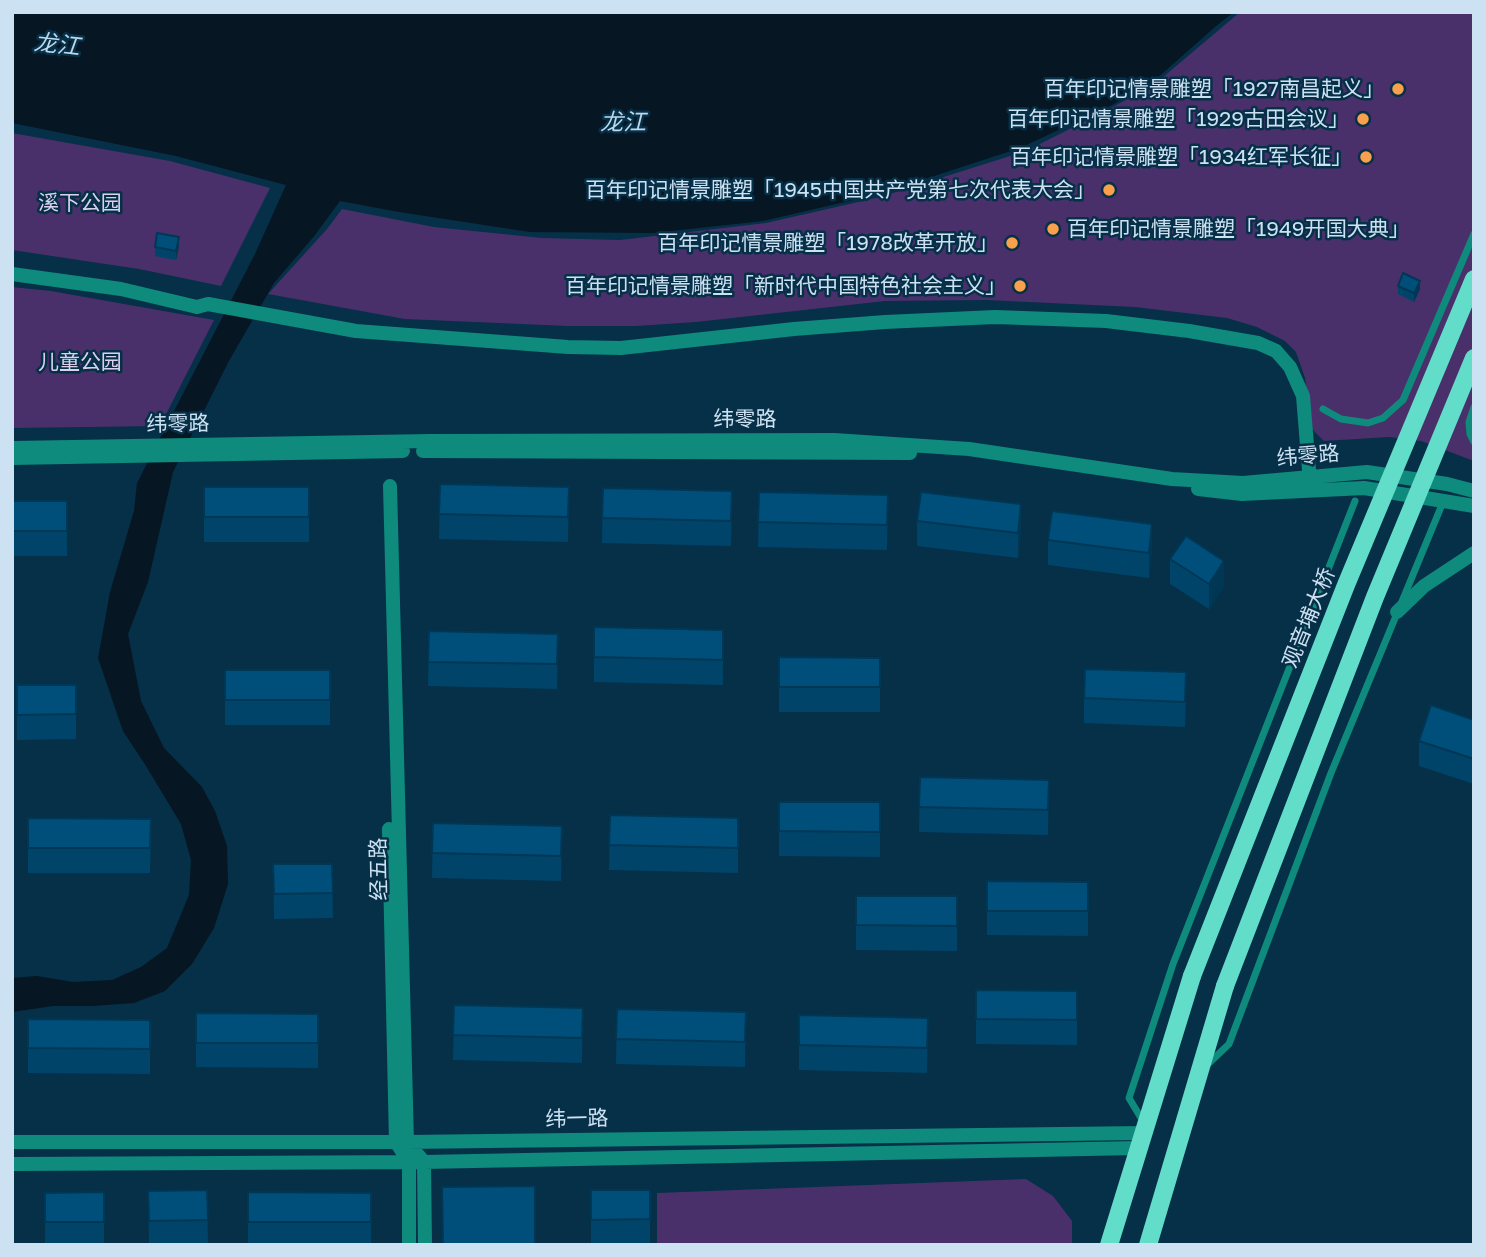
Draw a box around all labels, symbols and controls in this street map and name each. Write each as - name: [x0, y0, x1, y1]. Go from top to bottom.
- water label: 龙江: [33, 29, 81, 61]
- place label: 百年印记情景雕塑「1927南昌起义」: [1044, 76, 1384, 102]
- marker: 百年印记情景雕塑「1927南昌起义」: [1390, 81, 1406, 97]
- place label: 百年印记情景雕塑「1929古田会议」: [1007, 106, 1349, 132]
- water label: 龙江: [600, 109, 646, 137]
- marker: 百年印记情景雕塑「1929古田会议」: [1355, 111, 1371, 127]
- place label: 百年印记情景雕塑「1934红军长征」: [1010, 144, 1352, 170]
- marker: 百年印记情景雕塑「1934红军长征」: [1358, 149, 1374, 165]
- place label: 百年印记情景雕塑「1945中国共产党第七次代表大会」: [585, 177, 1095, 203]
- marker: 百年印记情景雕塑「1945中国共产党第七次代表大会」: [1101, 182, 1117, 198]
- park label: 溪下公园: [38, 190, 122, 216]
- place label: 百年印记情景雕塑「1949开国大典」: [1067, 216, 1409, 242]
- marker: 百年印记情景雕塑「1949开国大典」: [1045, 221, 1061, 237]
- place label: 百年印记情景雕塑「1978改革开放」: [657, 230, 998, 256]
- marker: 百年印记情景雕塑「1978改革开放」: [1004, 235, 1020, 251]
- place label: 百年印记情景雕塑「新时代中国特色社会主义」: [565, 273, 1006, 299]
- marker: 百年印记情景雕塑「新时代中国特色社会主义」: [1012, 278, 1028, 294]
- park label: 儿童公园: [38, 349, 122, 375]
- street label: 纬零路: [714, 406, 776, 432]
- street label: 纬零路: [146, 411, 210, 437]
- street label: 纬零路: [1276, 441, 1340, 471]
- street label: 观音埔大桥: [1278, 565, 1340, 671]
- street label: 经五路: [366, 837, 392, 901]
- street label: 纬一路: [545, 1106, 609, 1132]

